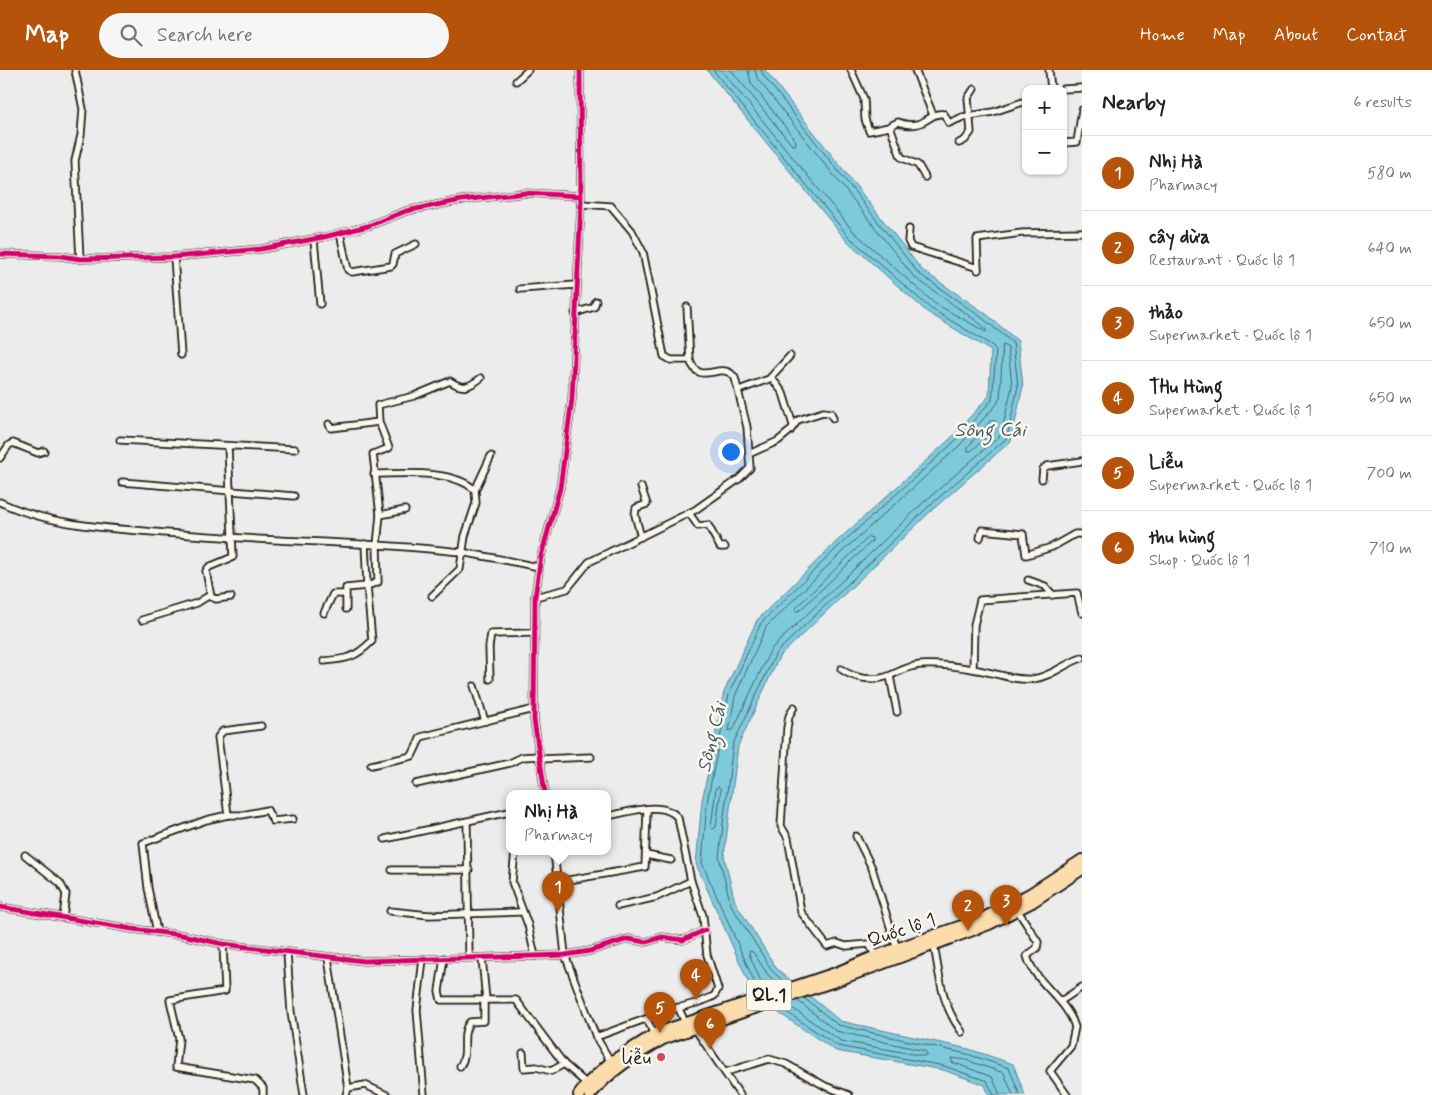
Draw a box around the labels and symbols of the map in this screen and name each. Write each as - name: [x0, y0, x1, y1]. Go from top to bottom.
- water label: Sông Cái: [954, 417, 1028, 446]
- your location: [718, 439, 744, 465]
- water label: Sông Cái: [691, 697, 737, 776]
- pin: 1: [542, 871, 574, 912]
- pin: 3: [990, 885, 1022, 926]
- pin: 2: [952, 890, 984, 931]
- street label: Quốc lộ 1: [864, 907, 939, 954]
- pin: 4: [680, 959, 712, 1000]
- road number: QL.1: [746, 980, 792, 1010]
- pin: 5: [644, 992, 676, 1033]
- pin: 6: [694, 1008, 726, 1049]
- place label: liễu: [622, 1046, 651, 1071]
- marker: liễu: [655, 1051, 667, 1063]

